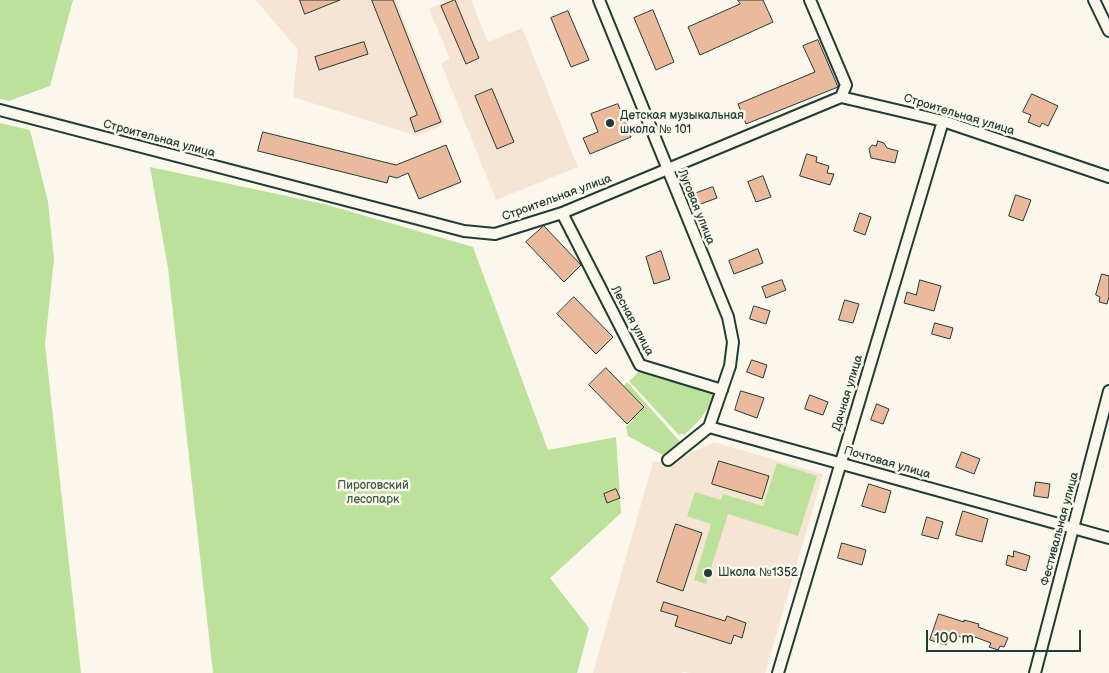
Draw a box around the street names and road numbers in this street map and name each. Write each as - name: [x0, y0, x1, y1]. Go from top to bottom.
- street label: Строительная улица: [902, 91, 1016, 139]
- street label: Строительная улица: [101, 117, 217, 161]
- street label: Луговая улица: [674, 167, 718, 247]
- street label: Строительная улица: [500, 171, 614, 225]
- street label: Лесная улица: [608, 284, 656, 358]
- street label: Дачная улица: [830, 353, 866, 433]
- street label: Почтовая улица: [842, 444, 932, 482]
- street label: Фестивальная улица: [1038, 471, 1082, 587]

